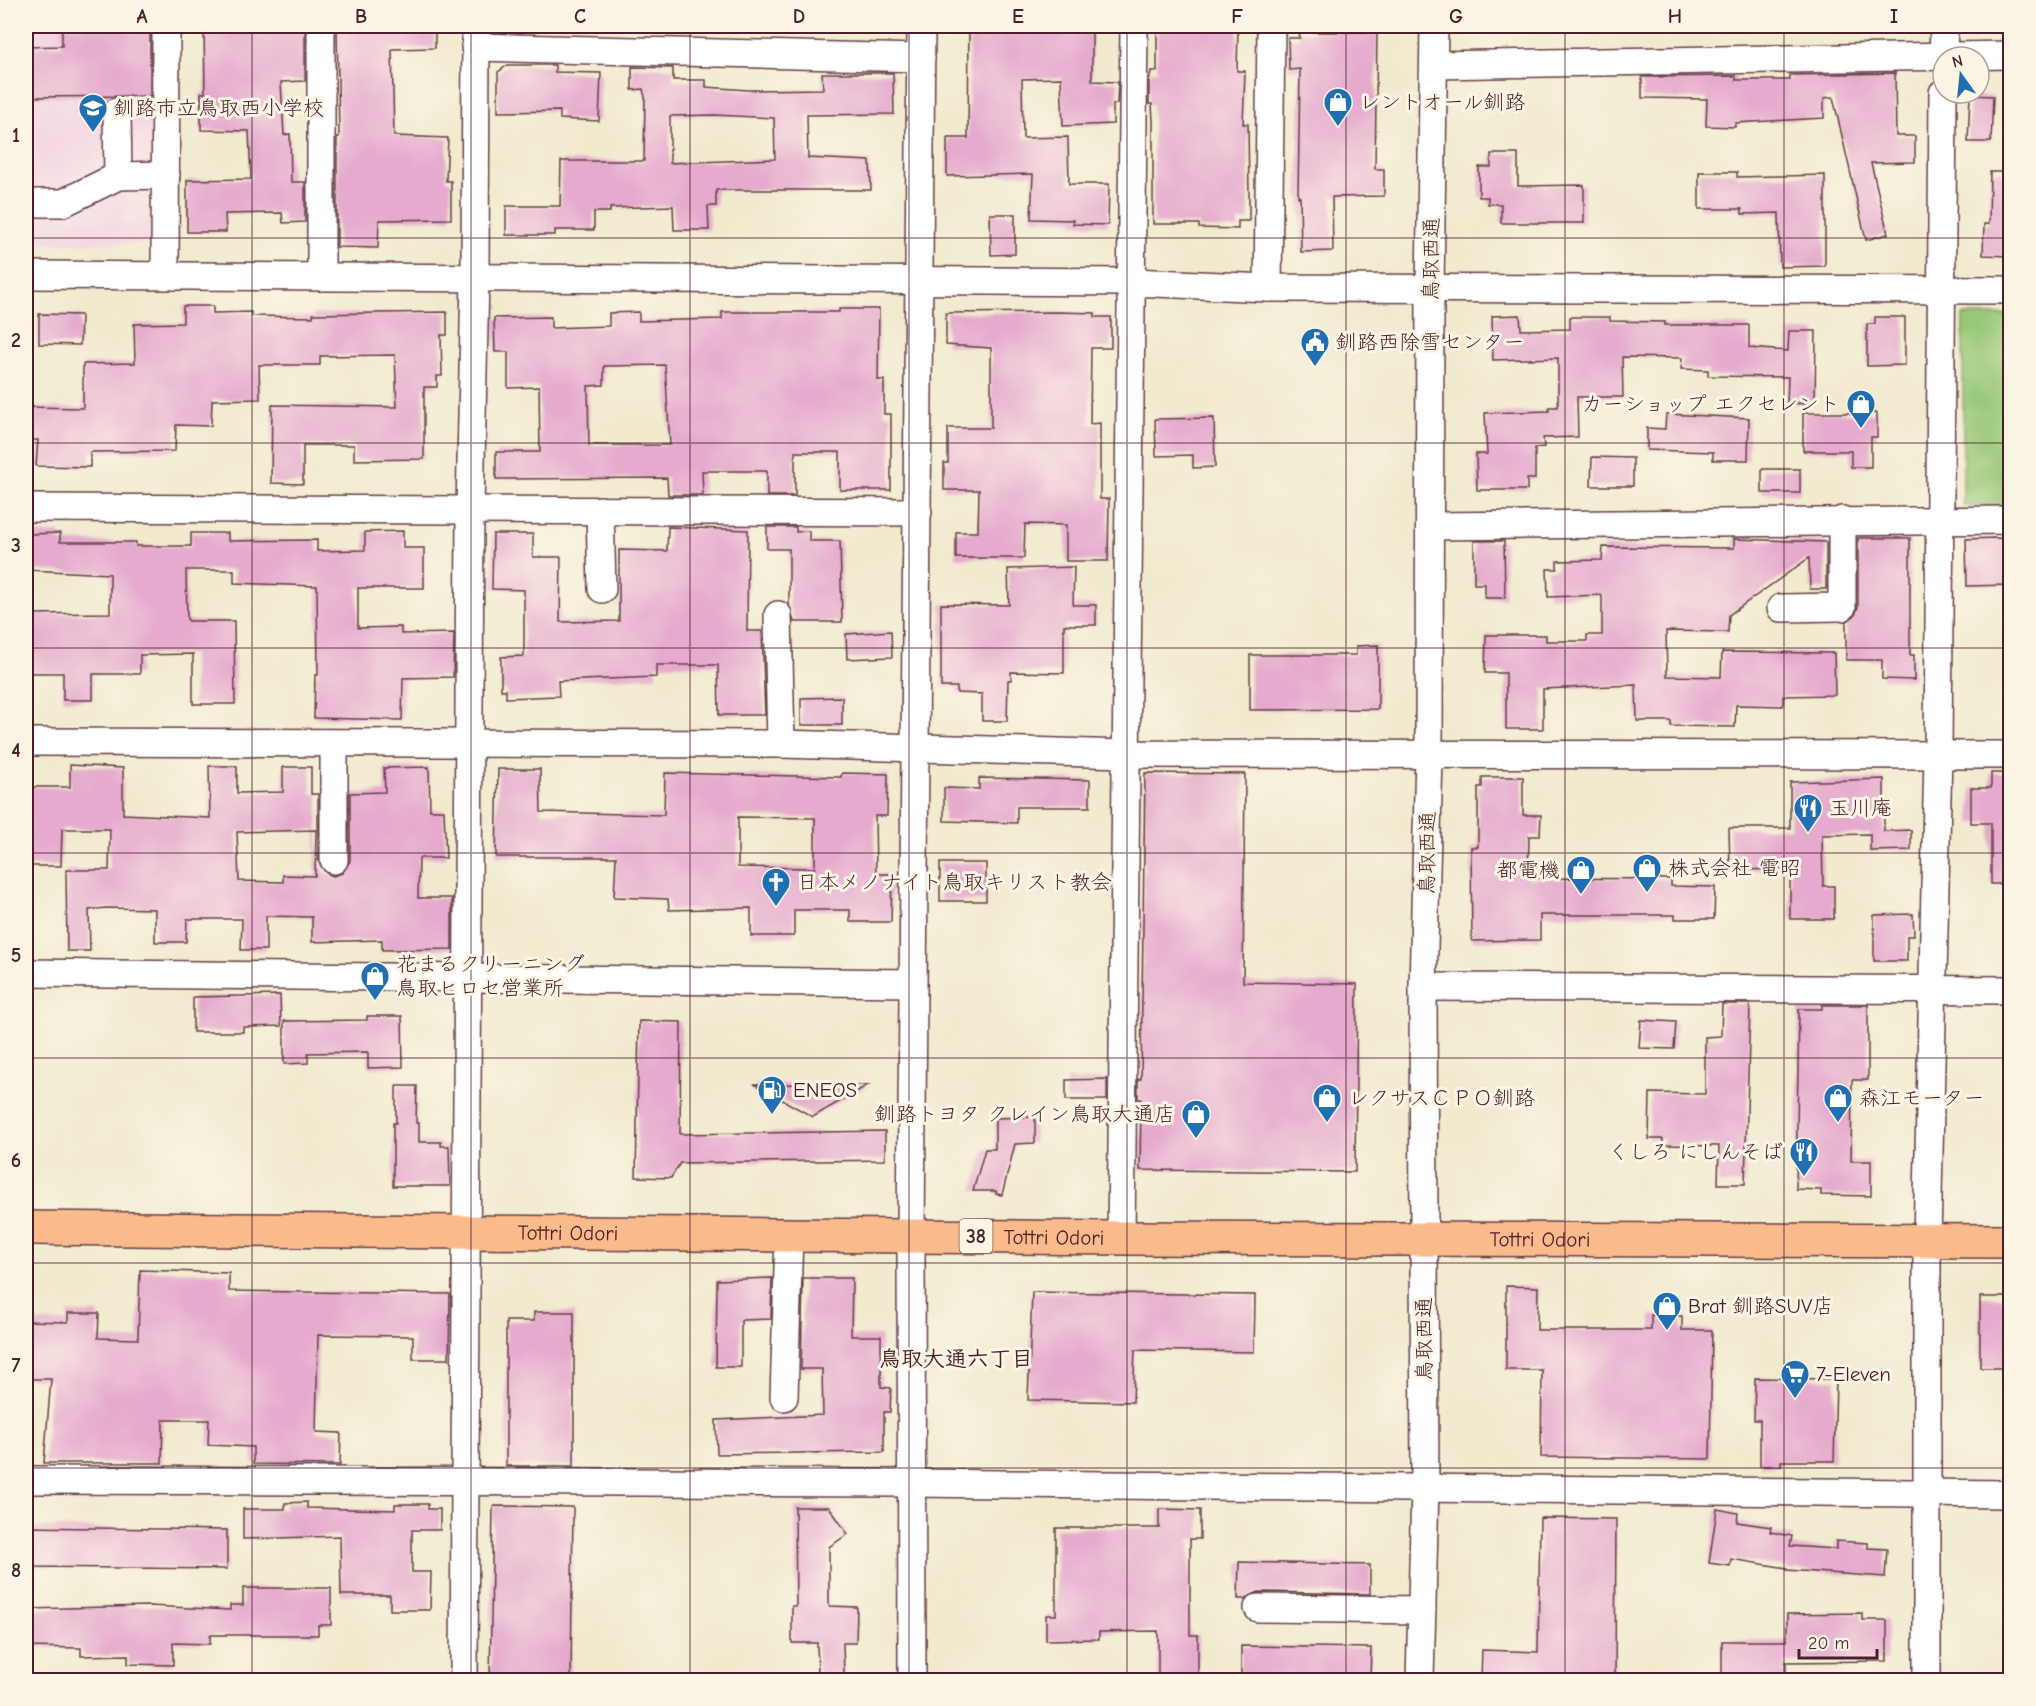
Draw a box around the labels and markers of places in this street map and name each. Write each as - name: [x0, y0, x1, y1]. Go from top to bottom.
- shop icon: レントオール釧路: [1322, 86, 1354, 128]
- place label: レントオール釧路: [1359, 90, 1526, 114]
- school or university icon: 釧路市立鳥取西小学校: [77, 92, 109, 134]
- place label: 釧路市立鳥取西小学校: [114, 96, 324, 120]
- public building icon: 釧路西除雪センター: [1299, 326, 1331, 368]
- place label: 釧路西除雪センター: [1336, 330, 1524, 354]
- shop icon: カーショップ エクセレント: [1845, 388, 1877, 430]
- place label: カーショップ エクセレント: [1581, 392, 1840, 416]
- restaurant icon: 玉川庵: [1792, 792, 1824, 834]
- place label: 玉川庵: [1829, 796, 1892, 820]
- shop icon: 株式会社 電昭: [1631, 852, 1663, 894]
- shop icon: 都電機: [1565, 854, 1597, 896]
- place label: 株式会社 電昭: [1668, 856, 1801, 880]
- place label: 都電機: [1497, 858, 1560, 882]
- church icon: 日本メノナイト鳥取キリスト教会: [760, 866, 792, 908]
- place label: 日本メノナイト鳥取キリスト教会: [797, 870, 1112, 894]
- place label: 花まるクリーニング 鳥取ヒロセ営業所: [396, 952, 585, 1000]
- shop icon: 花まるクリーニング 鳥取ヒロセ営業所: [359, 960, 391, 1002]
- fuel station icon: ENEOS: [756, 1074, 788, 1116]
- place label: ENEOS: [793, 1078, 857, 1102]
- shop icon: レクサスＣＰＯ釧路: [1311, 1082, 1343, 1124]
- shop icon: 森江モーター: [1822, 1082, 1854, 1124]
- place label: レクサスＣＰＯ釧路: [1348, 1086, 1535, 1110]
- place label: 森江モーター: [1859, 1086, 1985, 1110]
- shop icon: 釧路トヨタ クレイン鳥取大通店: [1180, 1098, 1212, 1140]
- place label: 釧路トヨタ クレイン鳥取大通店: [875, 1102, 1175, 1126]
- restaurant icon: くしろ にしんそば: [1788, 1136, 1820, 1178]
- place label: くしろ にしんそば: [1608, 1140, 1783, 1164]
- shop icon: Brat 釧路SUV店: [1651, 1290, 1683, 1332]
- place label: Brat 釧路SUV店: [1688, 1294, 1833, 1318]
- supermarket icon: 7-Eleven: [1779, 1358, 1811, 1400]
- place label: 7-Eleven: [1816, 1362, 1891, 1386]

